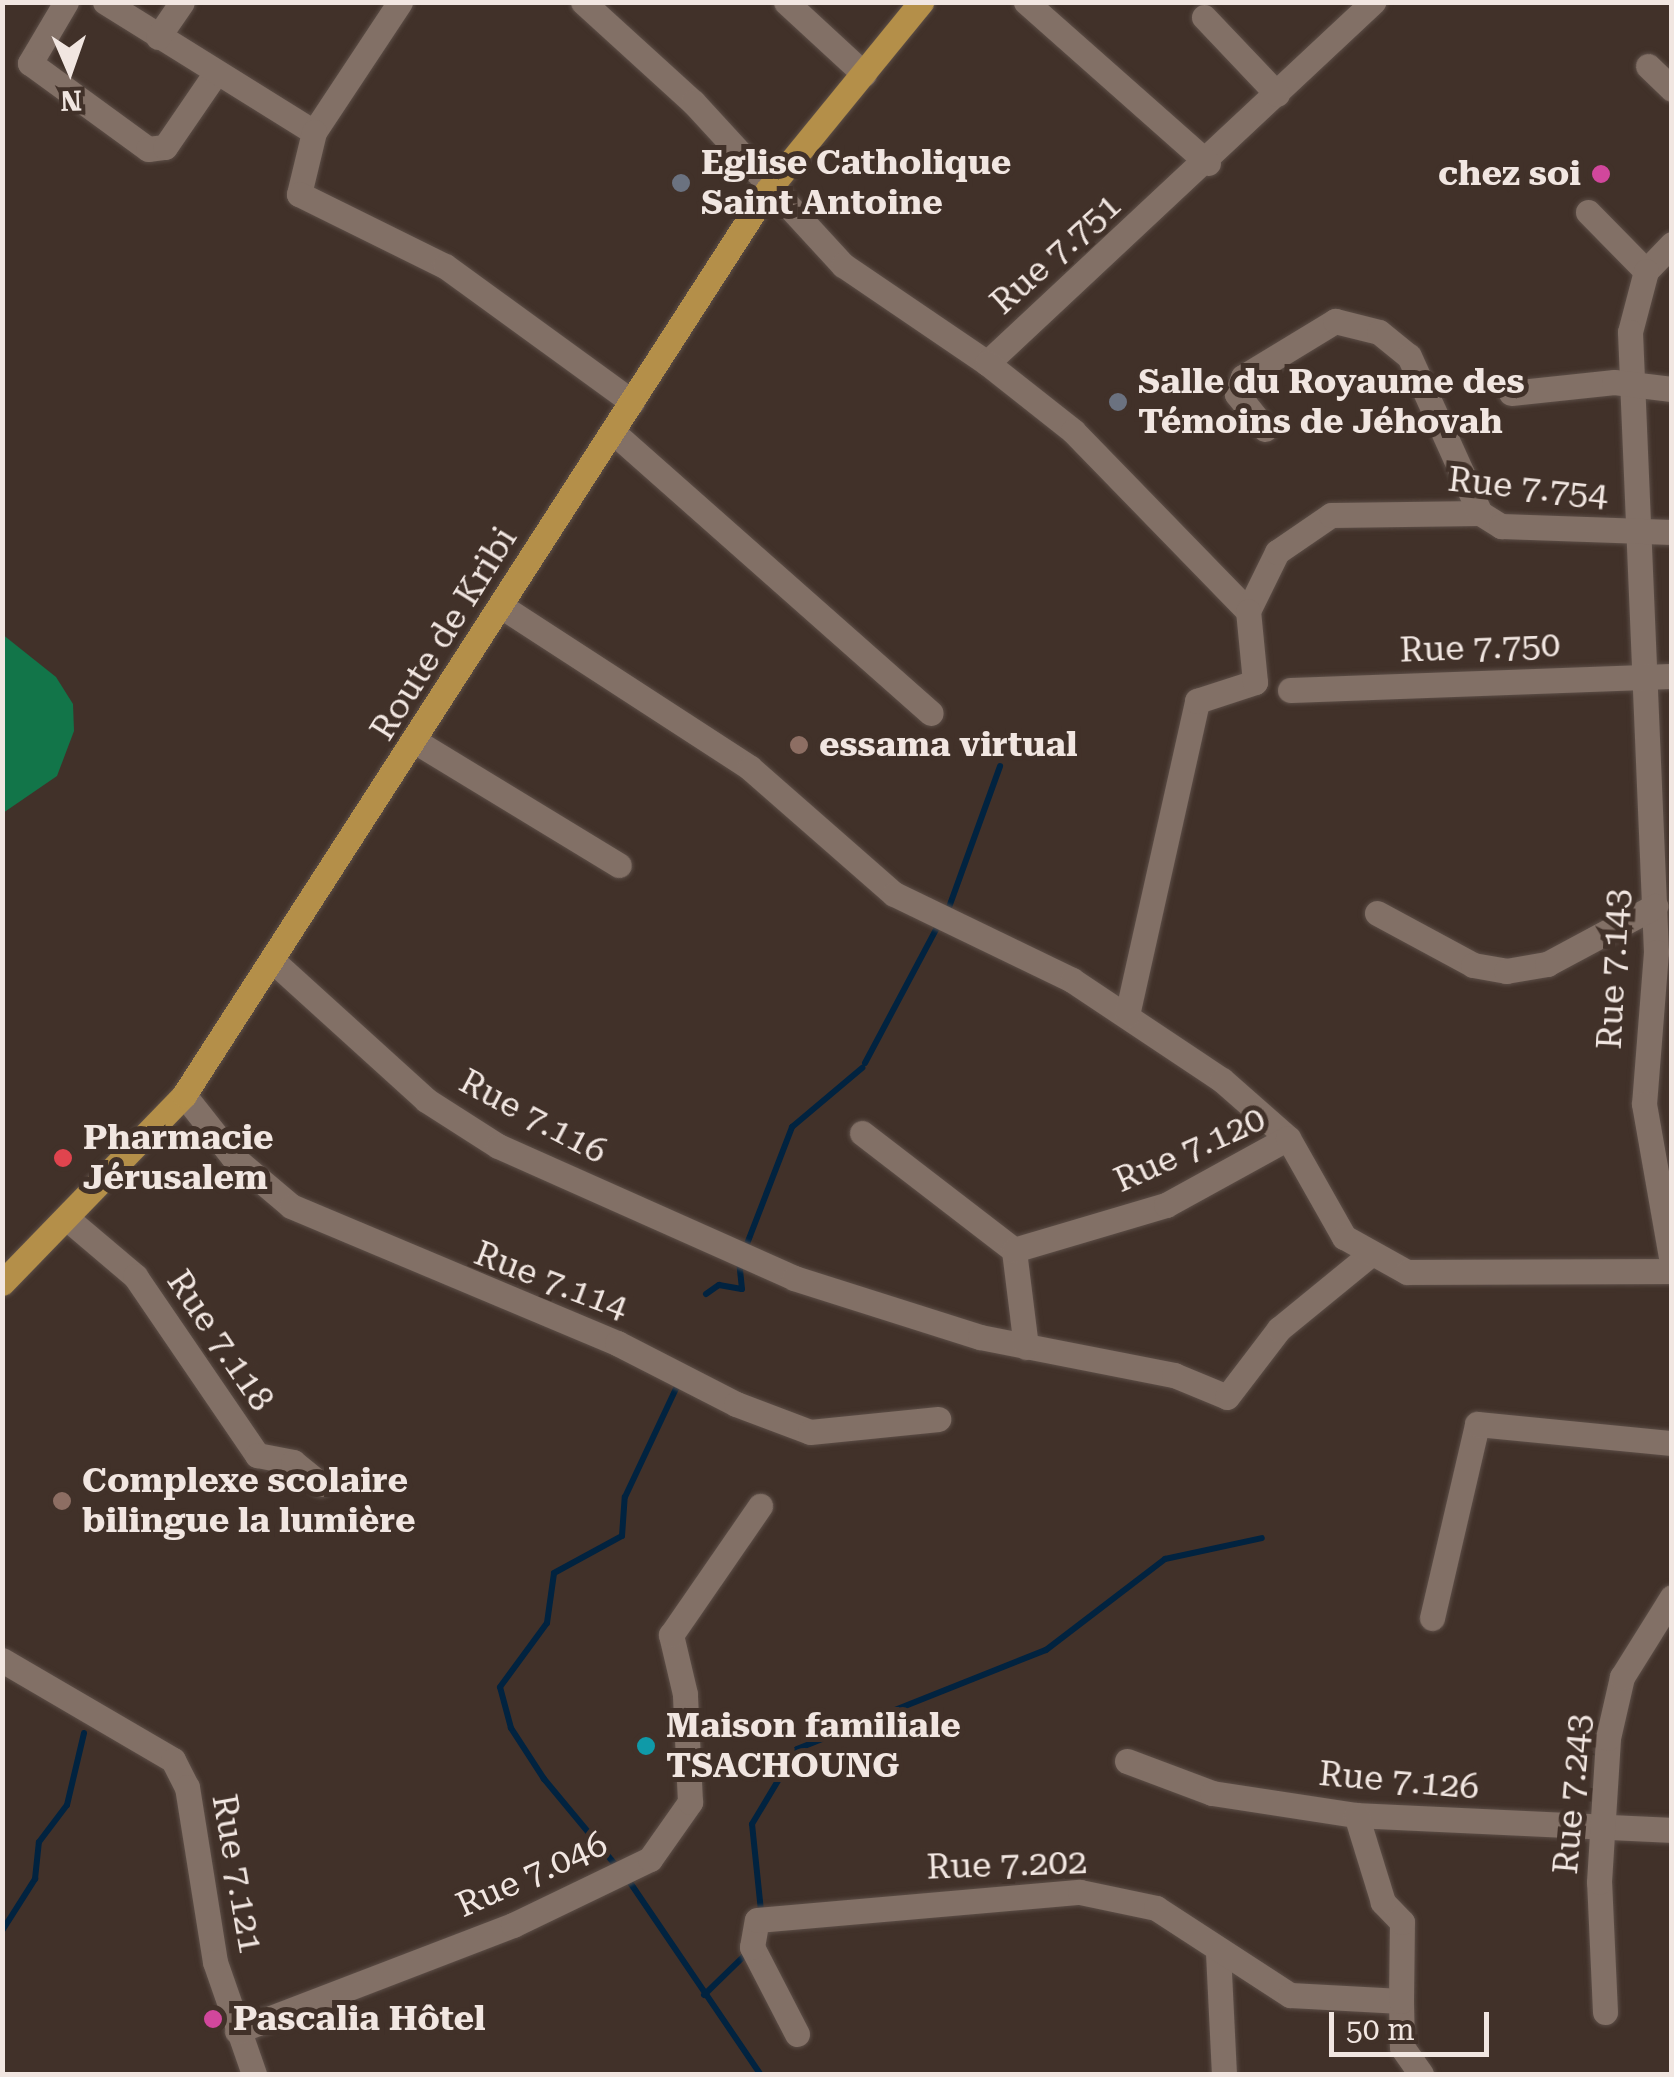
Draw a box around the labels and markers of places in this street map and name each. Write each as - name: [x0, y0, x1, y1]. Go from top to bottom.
- place label: Eglise Catholique Saint Antoine: [701, 142, 1011, 224]
- place label: chez soi: [1438, 153, 1581, 195]
- marker: chez soi: [1590, 163, 1612, 185]
- marker: Eglise Catholique Saint Antoine: [670, 172, 692, 194]
- place label: Salle du Royaume des Témoins de Jéhovah: [1138, 361, 1525, 443]
- marker: Salle du Royaume des Témoins de Jéhovah: [1107, 391, 1129, 413]
- place label: essama virtual: [819, 724, 1078, 766]
- marker: essama virtual: [788, 734, 810, 756]
- place label: Pharmacie Jérusalem: [83, 1117, 274, 1199]
- marker: Pharmacie Jérusalem: [52, 1147, 74, 1169]
- place label: Complexe scolaire bilingue la lumière: [82, 1460, 416, 1542]
- marker: Complexe scolaire bilingue la lumière: [51, 1490, 73, 1512]
- place label: Maison familiale TSACHOUNG: [666, 1705, 961, 1787]
- marker: Maison familiale TSACHOUNG: [635, 1735, 657, 1757]
- place label: Pascalia Hôtel: [233, 1998, 485, 2040]
- marker: Pascalia Hôtel: [202, 2008, 224, 2030]

